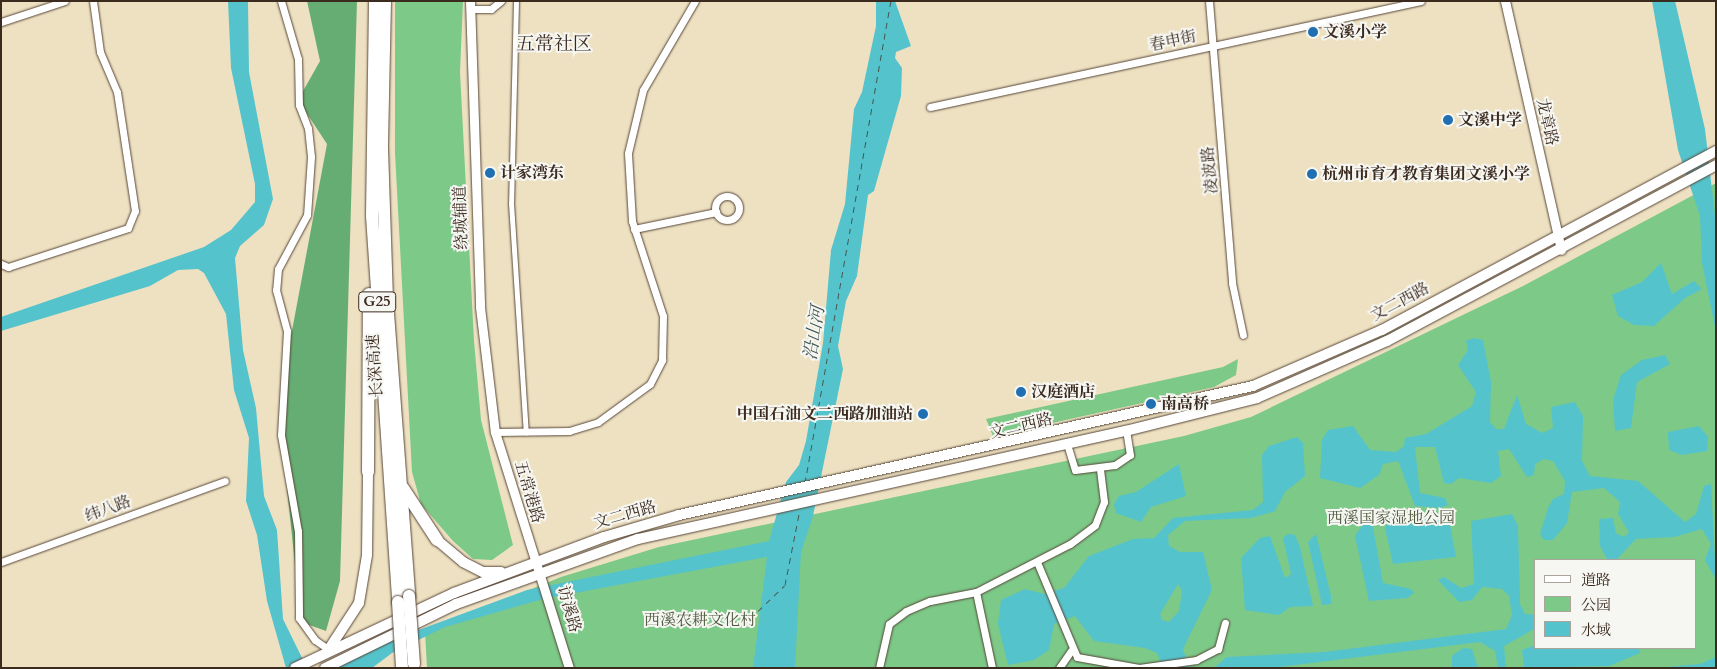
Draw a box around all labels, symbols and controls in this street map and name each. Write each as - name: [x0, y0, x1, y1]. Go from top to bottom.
- place label: 文溪小学: [1323, 22, 1387, 42]
- marker: 文溪小学: [1307, 26, 1319, 38]
- street label: 春申街: [1148, 27, 1198, 55]
- district label: 五常社区: [516, 34, 592, 56]
- street label: 龙章路: [1532, 96, 1562, 148]
- place label: 文溪中学: [1458, 110, 1522, 130]
- marker: 文溪中学: [1442, 114, 1454, 126]
- street label: 凌波路: [1198, 145, 1222, 195]
- place label: 计家湾东: [500, 163, 564, 183]
- place label: 杭州市育才教育集团文溪小学: [1322, 164, 1530, 184]
- marker: 计家湾东: [484, 167, 496, 179]
- marker: 杭州市育才教育集团文溪小学: [1306, 168, 1318, 180]
- street label: 绕城辅道: [450, 186, 472, 250]
- street label: 文二西路: [1367, 279, 1433, 325]
- road number: G25: [357, 290, 397, 314]
- water label: 沿山河: [800, 305, 830, 361]
- street label: 长深高速: [363, 333, 387, 399]
- place label: 汉庭酒店: [1031, 382, 1095, 402]
- marker: 汉庭酒店: [1015, 386, 1027, 398]
- place label: 南高桥: [1161, 394, 1209, 414]
- marker: 南高桥: [1145, 398, 1157, 410]
- place label: 中国石油文二西路加油站: [737, 404, 913, 424]
- marker: 中国石油文二西路加油站: [917, 408, 929, 420]
- street label: 文二西路: [988, 409, 1054, 443]
- street label: 五常港路: [510, 459, 548, 525]
- street label: 纬八路: [82, 492, 134, 526]
- street label: 文二西路: [592, 497, 658, 533]
- park label: 西溪国家湿地公园: [1327, 508, 1455, 528]
- legend: [1534, 559, 1697, 649]
- text: 道路: [1581, 570, 1611, 590]
- street label: 访溪路: [553, 583, 585, 635]
- text: 公园: [1581, 595, 1611, 615]
- park label: 西溪农耕文化村: [644, 610, 756, 630]
- text: 水域: [1581, 620, 1611, 640]

